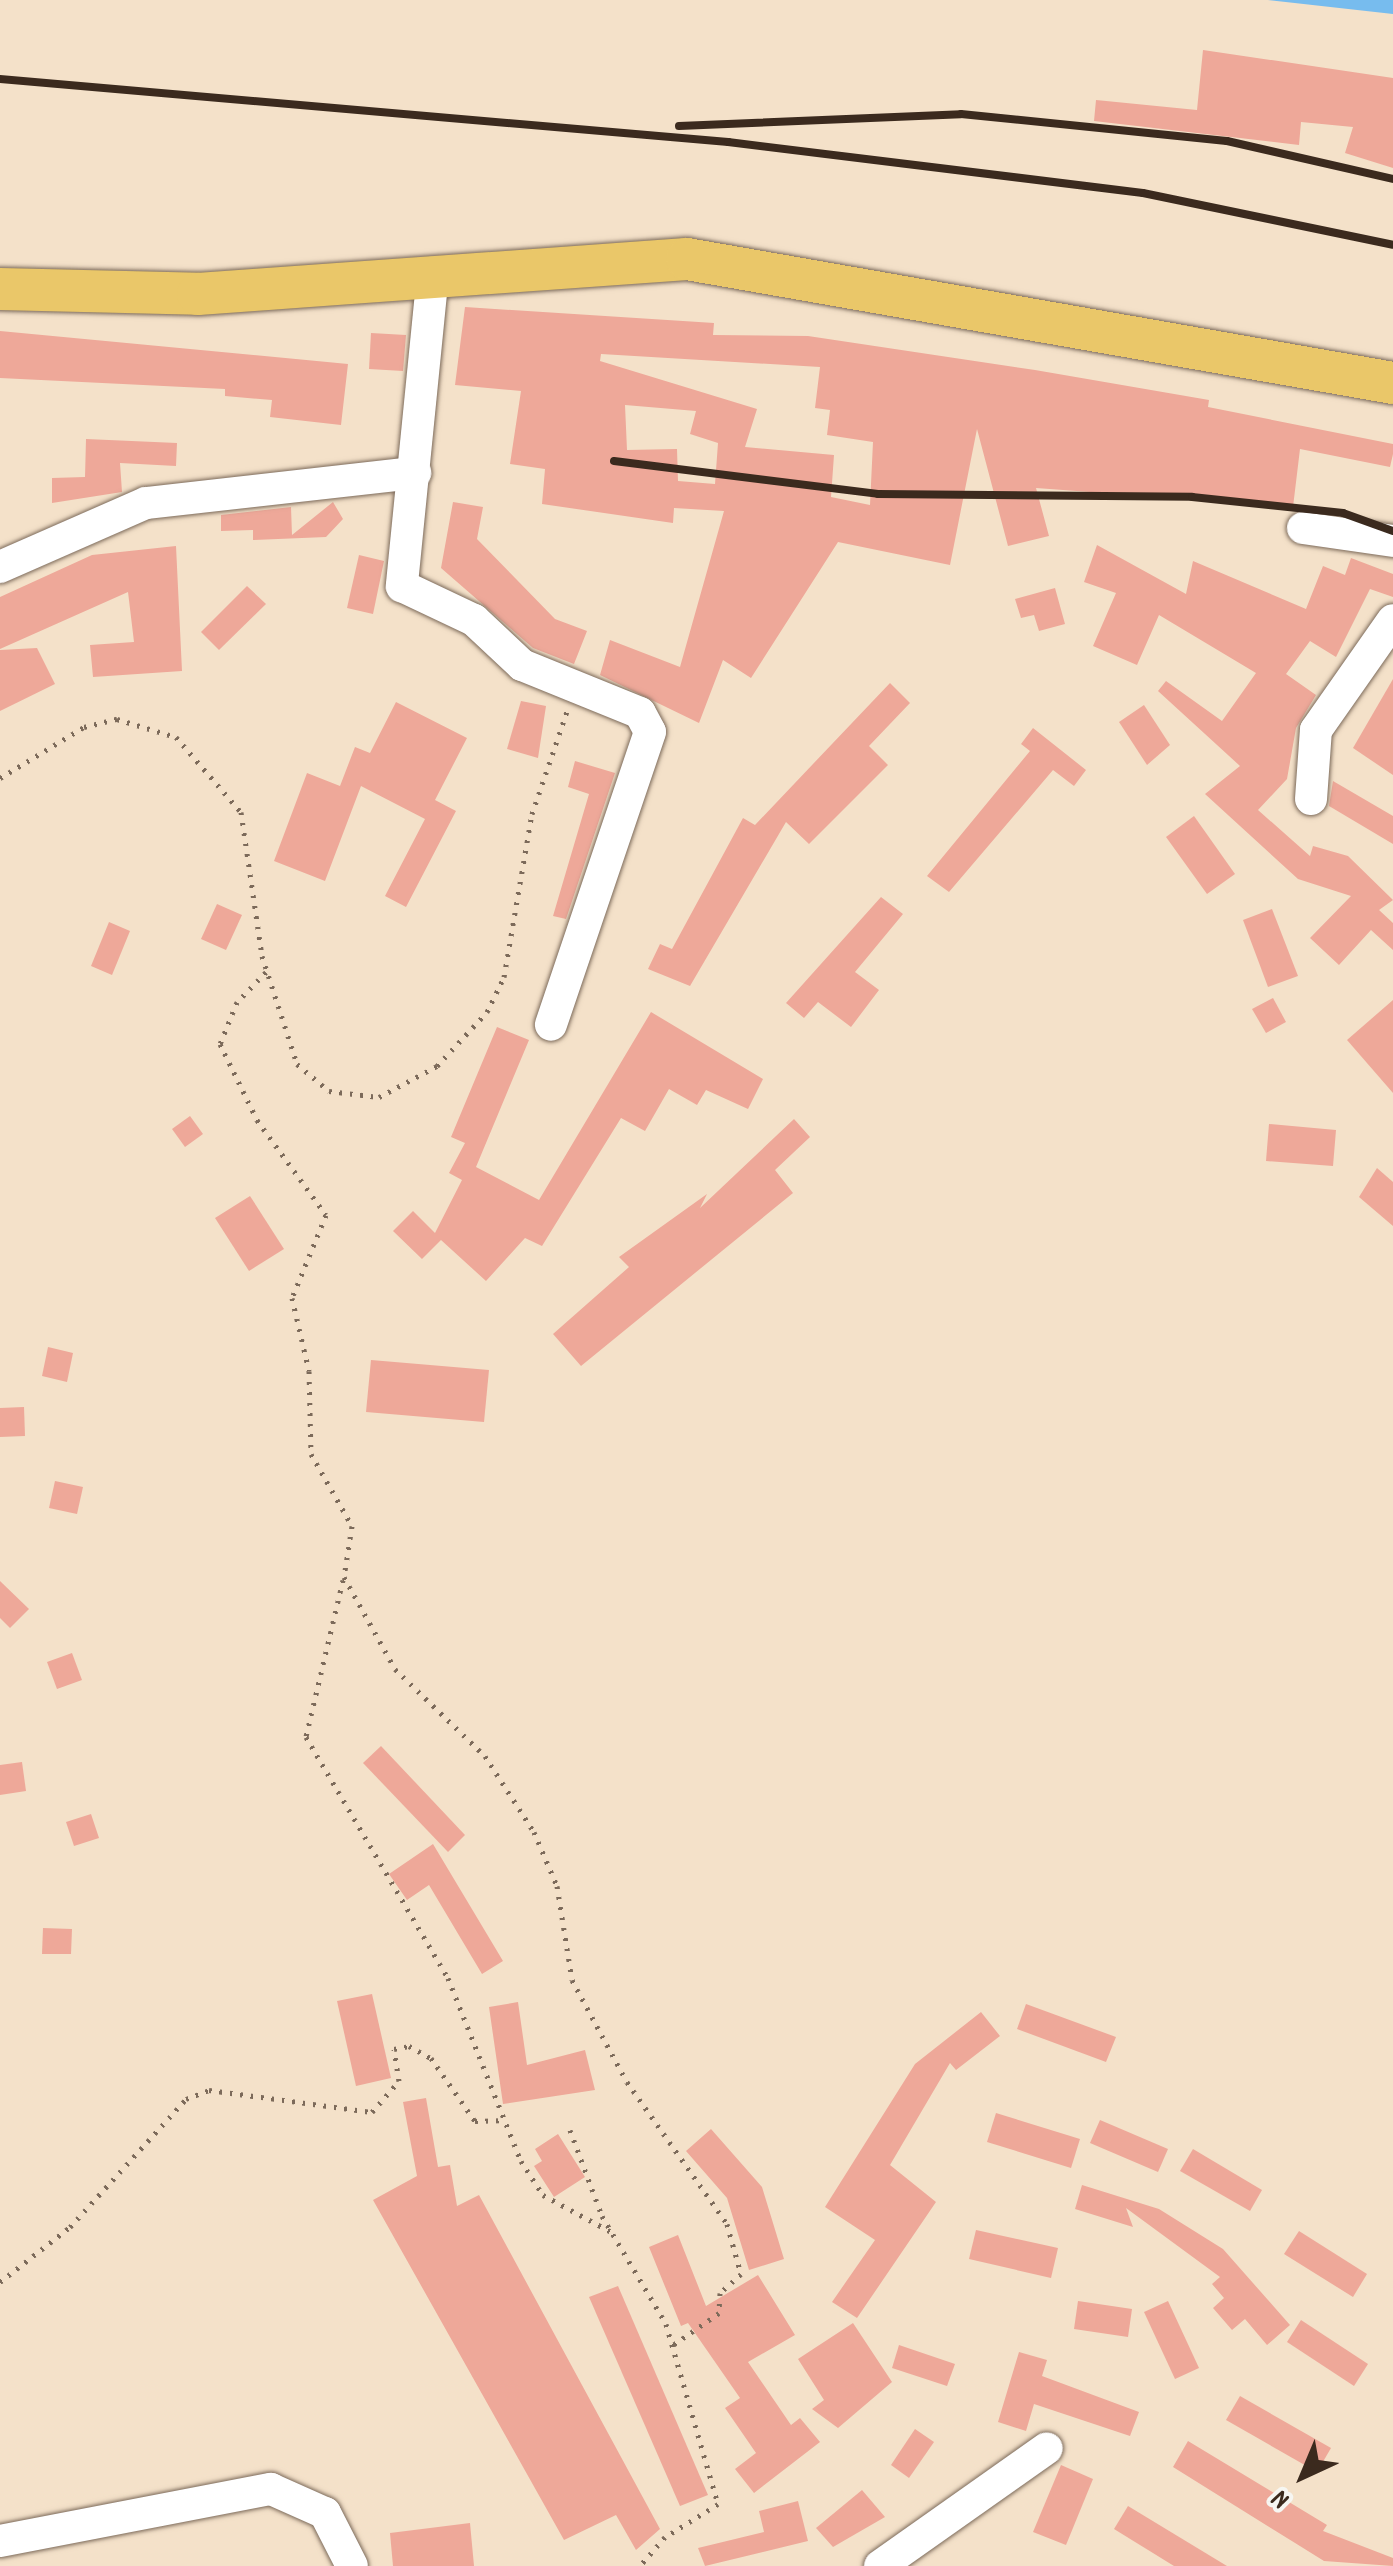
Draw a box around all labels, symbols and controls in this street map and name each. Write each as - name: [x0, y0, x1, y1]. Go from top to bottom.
- north arrow: [1253, 2426, 1353, 2526]
- text: N: [1263, 2478, 1301, 2517]

